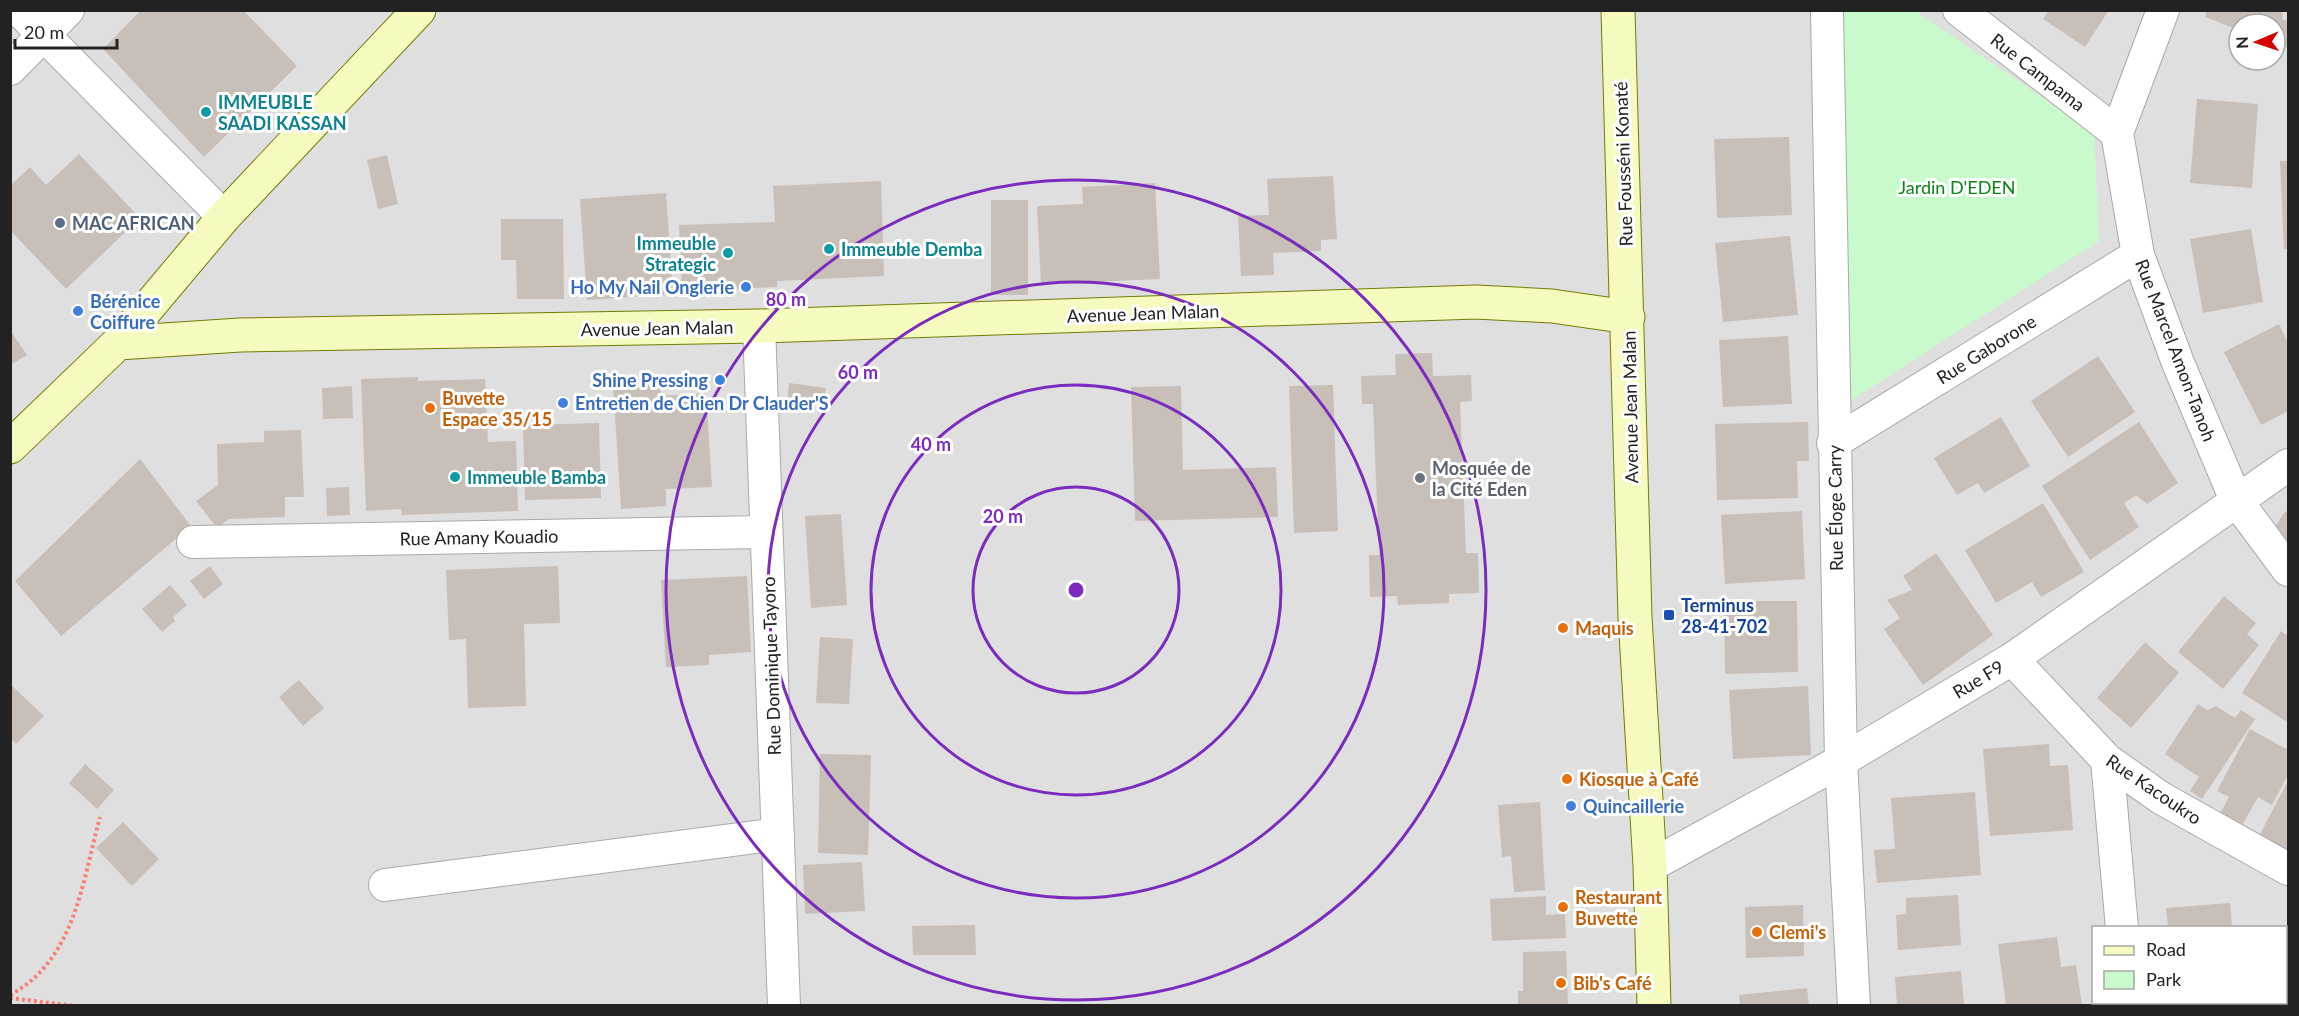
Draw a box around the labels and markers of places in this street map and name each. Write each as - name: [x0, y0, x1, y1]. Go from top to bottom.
- place label: IMMEUBLE SAADI KASSAN: [218, 91, 347, 134]
- marker: IMMEUBLE SAADI KASSAN: [199, 105, 213, 119]
- place label: MAC AFRICAN: [72, 212, 195, 234]
- marker: MAC AFRICAN: [53, 216, 67, 230]
- place label: Immeuble Strategic: [637, 232, 716, 275]
- place label: Immeuble Demba: [841, 238, 982, 260]
- marker: Immeuble Demba: [822, 242, 836, 256]
- marker: Immeuble Strategic: [721, 246, 735, 260]
- place label: Ho My Nail Onglerie: [570, 276, 734, 298]
- marker: Ho My Nail Onglerie: [739, 280, 753, 294]
- place label: Bérénice Coiffure: [90, 290, 161, 333]
- marker: Bérénice Coiffure: [71, 304, 85, 318]
- place label: Shine Pressing: [592, 369, 708, 391]
- marker: Shine Pressing: [713, 373, 727, 387]
- place label: Buvette Espace 35/15: [442, 387, 552, 430]
- place label: Entretien de Chien Dr Clauder'S: [575, 392, 829, 414]
- marker: Entretien de Chien Dr Clauder'S: [556, 396, 570, 410]
- marker: Buvette Espace 35/15: [423, 401, 437, 415]
- place label: Mosquée de la Cité Eden: [1432, 457, 1531, 500]
- place label: Immeuble Bamba: [467, 466, 606, 488]
- marker: Immeuble Bamba: [448, 470, 462, 484]
- marker: Mosquée de la Cité Eden: [1413, 471, 1427, 485]
- centre of rings: [1066, 580, 1086, 600]
- place label: Terminus 28-41-702: [1681, 594, 1768, 637]
- marker: Terminus 28-41-702: [1662, 608, 1676, 622]
- place label: Maquis: [1575, 617, 1634, 639]
- marker: Maquis: [1556, 621, 1570, 635]
- place label: Kiosque à Café: [1579, 768, 1699, 790]
- marker: Kiosque à Café: [1560, 772, 1574, 786]
- place label: Quincaillerie: [1583, 795, 1685, 817]
- marker: Quincaillerie: [1564, 799, 1578, 813]
- place label: Restaurant Buvette: [1575, 886, 1662, 929]
- marker: Restaurant Buvette: [1556, 900, 1570, 914]
- place label: Clemi's: [1769, 921, 1826, 943]
- marker: Clemi's: [1750, 925, 1764, 939]
- place label: Bib's Café: [1573, 972, 1652, 994]
- marker: Bib's Café: [1554, 976, 1568, 990]

